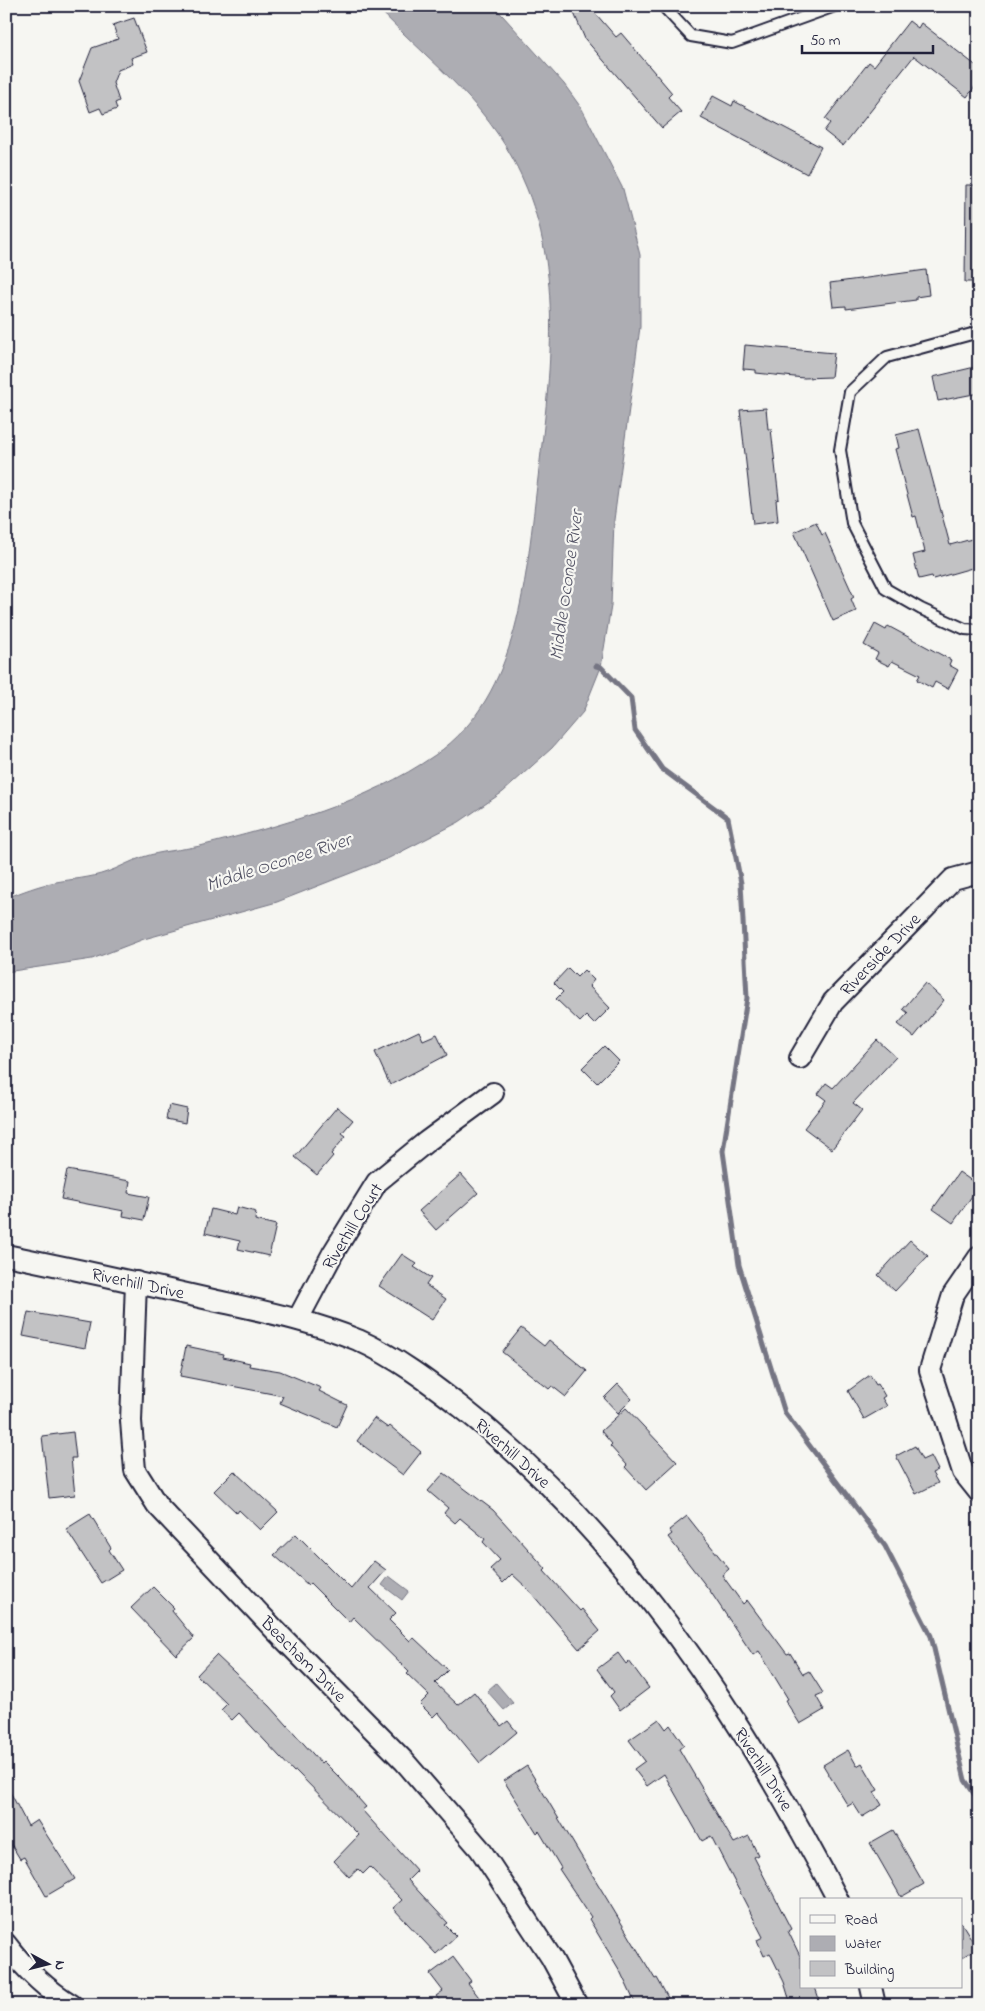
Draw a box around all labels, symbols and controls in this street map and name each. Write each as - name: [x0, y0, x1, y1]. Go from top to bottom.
- scale bar: [802, 22, 934, 54]
- text: 50 m: [810, 30, 841, 52]
- water label: Middle Oconee River: [544, 507, 592, 662]
- water label: Middle Oconee River: [203, 827, 357, 900]
- street label: Riverside Drive: [835, 907, 929, 1003]
- street label: Riverhill Court: [317, 1179, 391, 1275]
- street label: Riverhill Drive: [89, 1262, 187, 1308]
- street label: Riverhill Drive: [468, 1413, 556, 1496]
- street label: Beacham Drive: [253, 1611, 352, 1710]
- street label: Riverhill Drive: [726, 1723, 799, 1818]
- legend: [800, 1898, 962, 1988]
- text: Road: [845, 1909, 878, 1931]
- text: Water: [845, 1933, 881, 1955]
- north arrow: [22, 1938, 72, 1988]
- text: N: [48, 1959, 70, 1971]
- text: Building: [844, 1959, 894, 1982]

